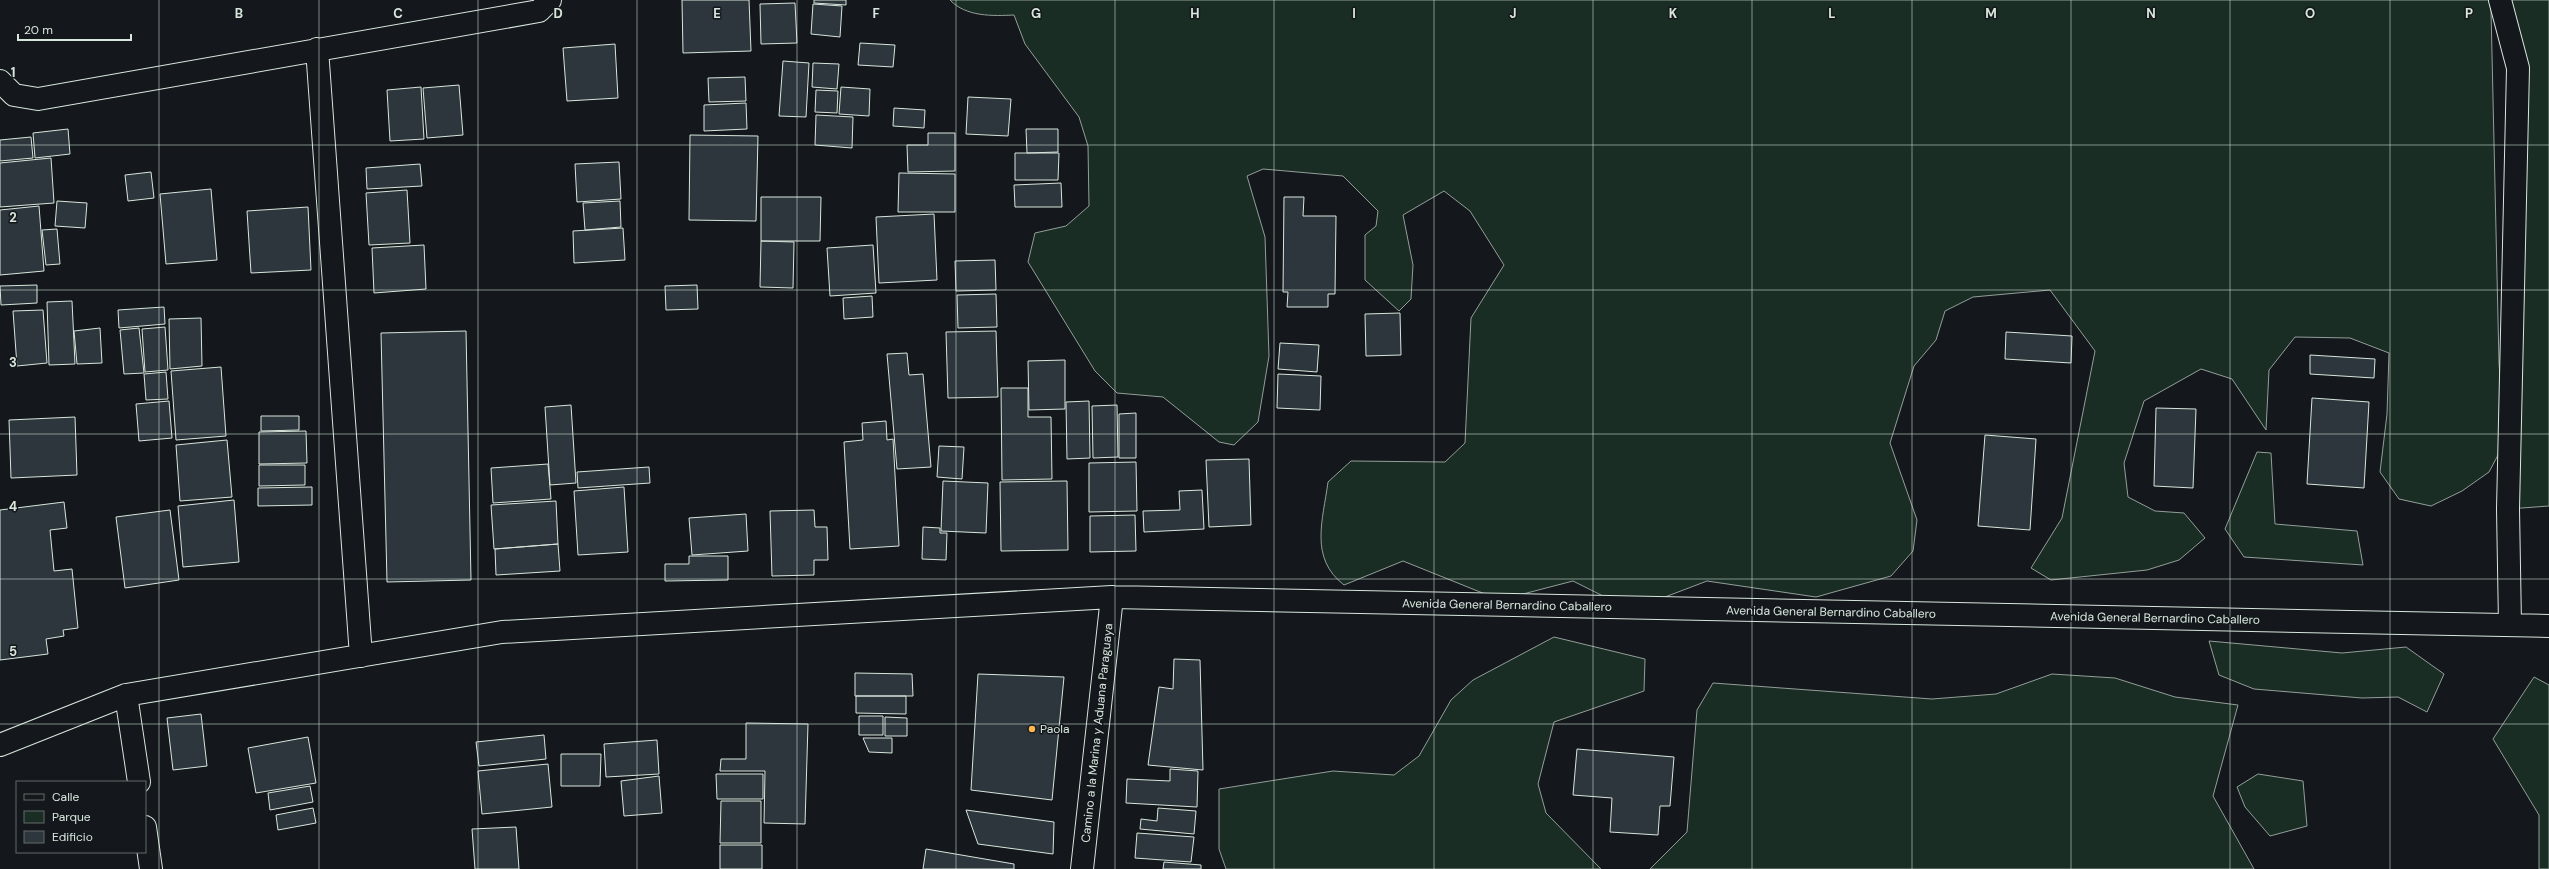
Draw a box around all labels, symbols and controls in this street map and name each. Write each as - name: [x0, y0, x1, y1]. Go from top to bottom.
- text: B: [235, 5, 243, 22]
- text: C: [393, 5, 403, 22]
- text: D: [553, 5, 563, 22]
- text: E: [713, 5, 721, 22]
- text: F: [872, 5, 880, 22]
- text: G: [1031, 5, 1041, 22]
- text: H: [1190, 5, 1200, 22]
- text: I: [1352, 5, 1356, 22]
- text: J: [1509, 5, 1517, 22]
- text: K: [1669, 5, 1678, 22]
- text: L: [1828, 5, 1836, 22]
- text: M: [1985, 5, 1997, 22]
- text: N: [2146, 5, 2156, 22]
- text: O: [2305, 5, 2315, 22]
- text: P: [2465, 5, 2473, 22]
- scale bar: [18, 16, 131, 42]
- text: 20 m: [24, 22, 53, 38]
- text: 1: [11, 64, 15, 81]
- text: 2: [9, 209, 17, 226]
- text: 3: [9, 354, 17, 371]
- text: 4: [9, 498, 17, 515]
- street label: Avenida General Bernardino Caballero: [1402, 595, 1612, 615]
- street label: Avenida General Bernardino Caballero: [1726, 602, 1936, 622]
- street label: Avenida General Bernardino Caballero: [2050, 608, 2260, 628]
- street label: Camino a la Marina y Aduana Paraguaya: [1078, 622, 1116, 844]
- text: 5: [9, 643, 17, 660]
- place label: Paola: [1040, 721, 1070, 737]
- marker: Paola: [1027, 724, 1037, 734]
- legend: [16, 781, 146, 853]
- text: Calle: [52, 789, 79, 805]
- text: Parque: [52, 809, 91, 825]
- text: Edificio: [52, 829, 93, 845]

